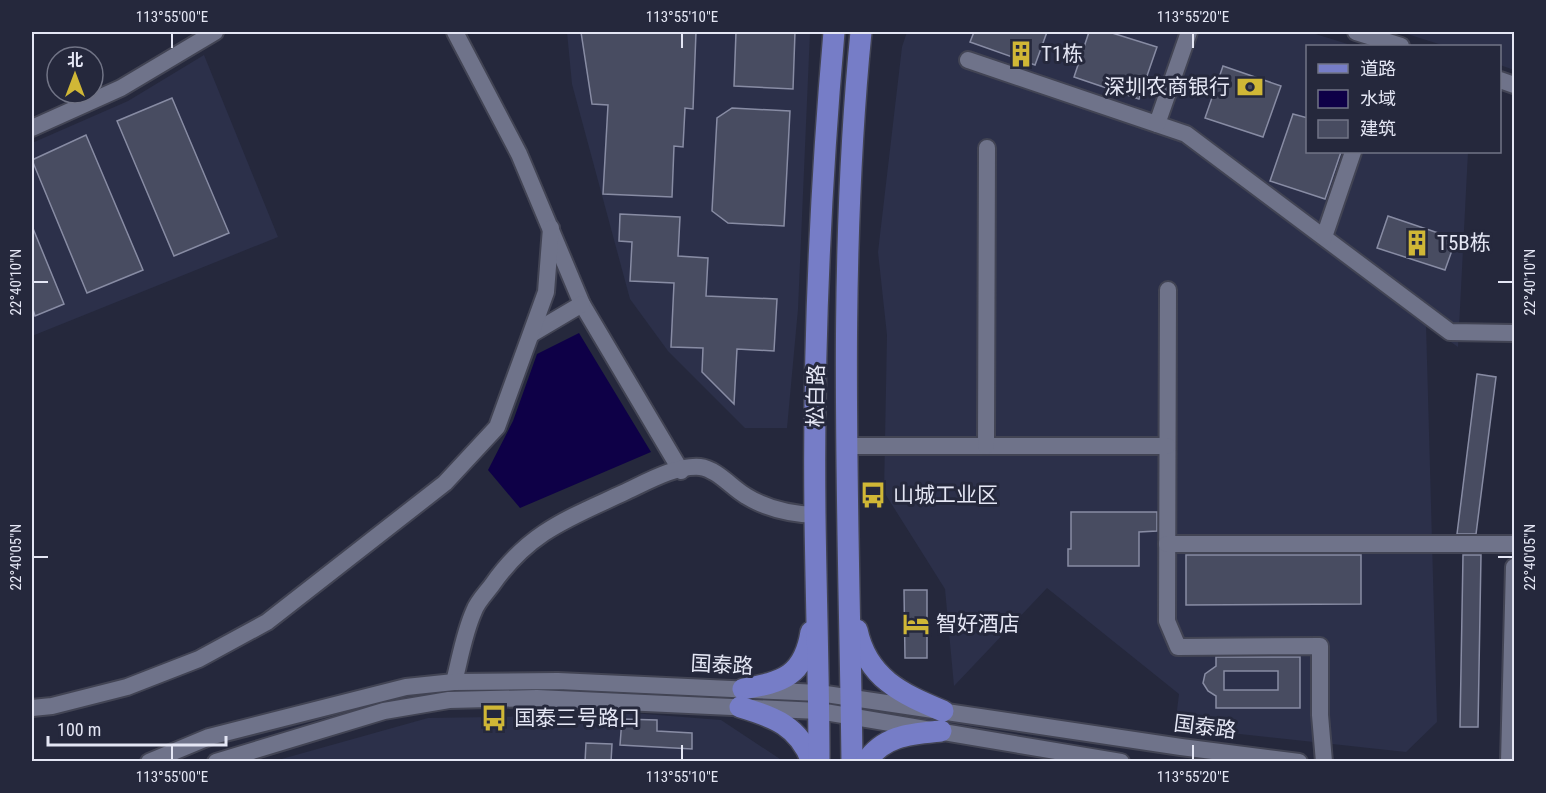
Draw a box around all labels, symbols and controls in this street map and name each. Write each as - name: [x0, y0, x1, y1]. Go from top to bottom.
- text: 113°55'00"E: [136, 8, 208, 26]
- text: 113°55'10"E: [646, 8, 718, 26]
- text: 113°55'20"E: [1157, 8, 1229, 26]
- building icon: T1栋: [1006, 39, 1036, 69]
- place label: T1栋: [1041, 42, 1083, 66]
- north arrow: [45, 45, 105, 105]
- legend: [1306, 45, 1501, 153]
- text: 北: [67, 51, 83, 70]
- text: 道路: [1360, 58, 1396, 79]
- bank icon: 深圳农商银行: [1235, 72, 1265, 102]
- place label: 深圳农商银行: [1104, 75, 1230, 99]
- text: 水域: [1360, 88, 1396, 109]
- text: 建筑: [1360, 118, 1396, 139]
- building icon: T5B栋: [1402, 228, 1432, 258]
- place label: T5B栋: [1437, 231, 1491, 255]
- text: 22°40'10"N: [7, 249, 25, 315]
- text: 22°40'10"N: [1521, 249, 1539, 315]
- street label: 松白路: [803, 364, 829, 428]
- bus stop icon: 山城工业区: [858, 480, 888, 510]
- place label: 山城工业区: [893, 483, 998, 507]
- text: 22°40'05"N: [7, 524, 25, 590]
- text: 22°40'05"N: [1521, 524, 1539, 590]
- hotel icon: 智好酒店: [901, 609, 931, 639]
- place label: 智好酒店: [936, 612, 1020, 636]
- street label: 国泰路: [690, 651, 754, 679]
- bus stop icon: 国泰三号路口: [479, 703, 509, 733]
- place label: 国泰三号路口: [514, 706, 640, 730]
- scale bar: [48, 709, 226, 747]
- street label: 国泰路: [1172, 711, 1238, 743]
- text: 100 m: [57, 719, 101, 740]
- text: 113°55'00"E: [136, 768, 208, 786]
- text: 113°55'10"E: [646, 768, 718, 786]
- text: 113°55'20"E: [1157, 768, 1229, 786]

